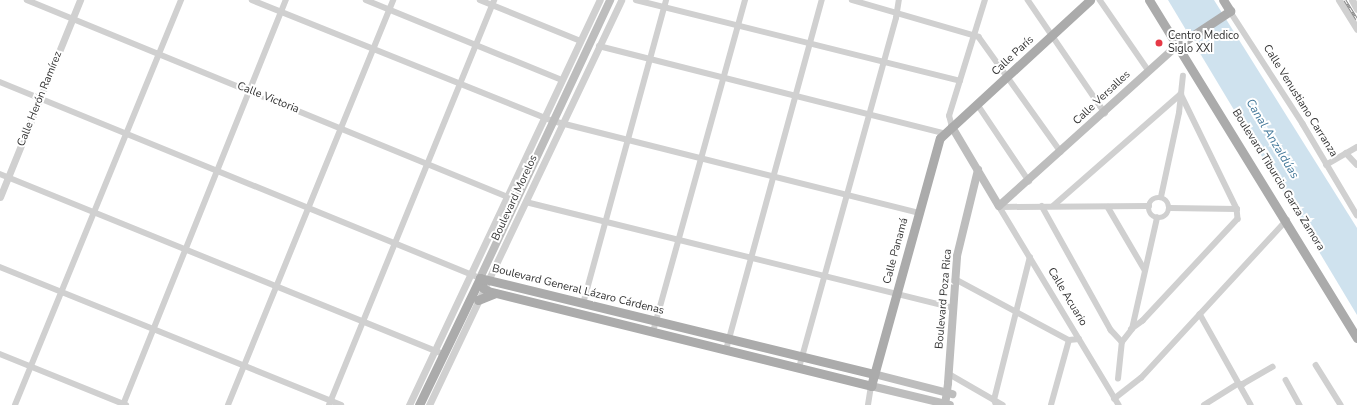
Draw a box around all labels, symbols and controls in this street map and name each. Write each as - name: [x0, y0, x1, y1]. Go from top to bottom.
- place label: Centro Medico Siglo XXI: [1168, 30, 1239, 56]
- street label: Calle París: [989, 33, 1037, 79]
- marker: Centro Medico Siglo XXI: [1153, 37, 1165, 49]
- street label: Calle Venustiano Carranza: [1260, 42, 1340, 160]
- street label: Calle Herón Ramírez: [15, 50, 65, 148]
- street label: Calle Versalles: [1071, 68, 1133, 128]
- street label: Calle Victoria: [235, 80, 301, 116]
- water label: Canal Anzaldúas: [1242, 96, 1302, 182]
- street label: Boulevard Tiburcio Garza Zamora: [1229, 107, 1327, 253]
- street label: Boulevard Morelos: [489, 153, 541, 243]
- street label: Calle Panamá: [881, 216, 911, 286]
- street label: Boulevard Poza Rica: [933, 248, 955, 350]
- street label: Boulevard General Lázaro Cárdenas: [491, 262, 665, 318]
- street label: Calle Acuario: [1044, 265, 1090, 329]

